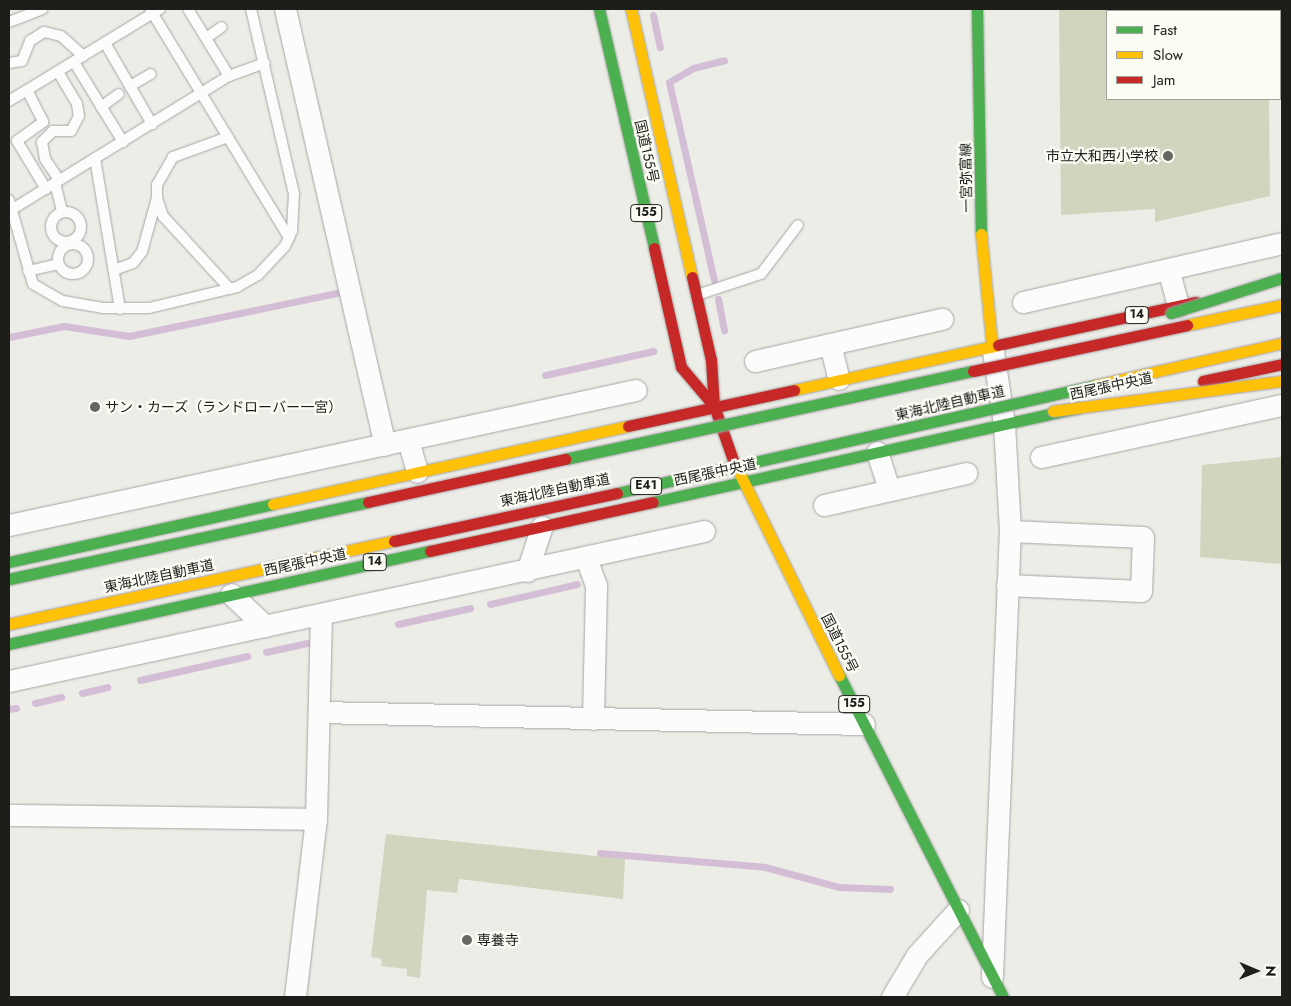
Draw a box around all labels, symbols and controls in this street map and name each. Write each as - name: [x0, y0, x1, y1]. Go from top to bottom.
- legend: [1106, 10, 1281, 100]
- text: Fast: [1153, 19, 1177, 41]
- text: Slow: [1153, 44, 1183, 66]
- text: Jam: [1153, 69, 1176, 91]
- street label: 国道155号: [632, 118, 662, 184]
- street label: 一宮弥富線: [957, 143, 975, 213]
- place label: 市立大和西小学校: [1046, 148, 1158, 164]
- marker: 市立大和西小学校: [1162, 150, 1174, 162]
- road number: 155: [630, 204, 662, 222]
- road number: 14: [1124, 306, 1150, 324]
- street label: 西尾張中央道: [1068, 369, 1154, 403]
- street label: 東海北陸自動車道: [894, 382, 1006, 424]
- place label: サン・カーズ（ランドローバー一宮）: [105, 399, 343, 415]
- marker: サン・カーズ（ランドローバー一宮）: [89, 401, 101, 413]
- street label: 西尾張中央道: [672, 455, 758, 489]
- street label: 東海北陸自動車道: [498, 470, 612, 510]
- road number: E41: [630, 476, 662, 496]
- street label: 西尾張中央道: [262, 545, 348, 579]
- road number: 14: [362, 552, 388, 572]
- street label: 東海北陸自動車道: [102, 556, 216, 596]
- street label: 国道155号: [818, 611, 862, 675]
- road number: 155: [838, 694, 870, 714]
- place label: 専養寺: [477, 932, 519, 948]
- marker: 専養寺: [461, 934, 473, 946]
- north arrow: [1231, 946, 1281, 996]
- text: N: [1261, 966, 1281, 977]

